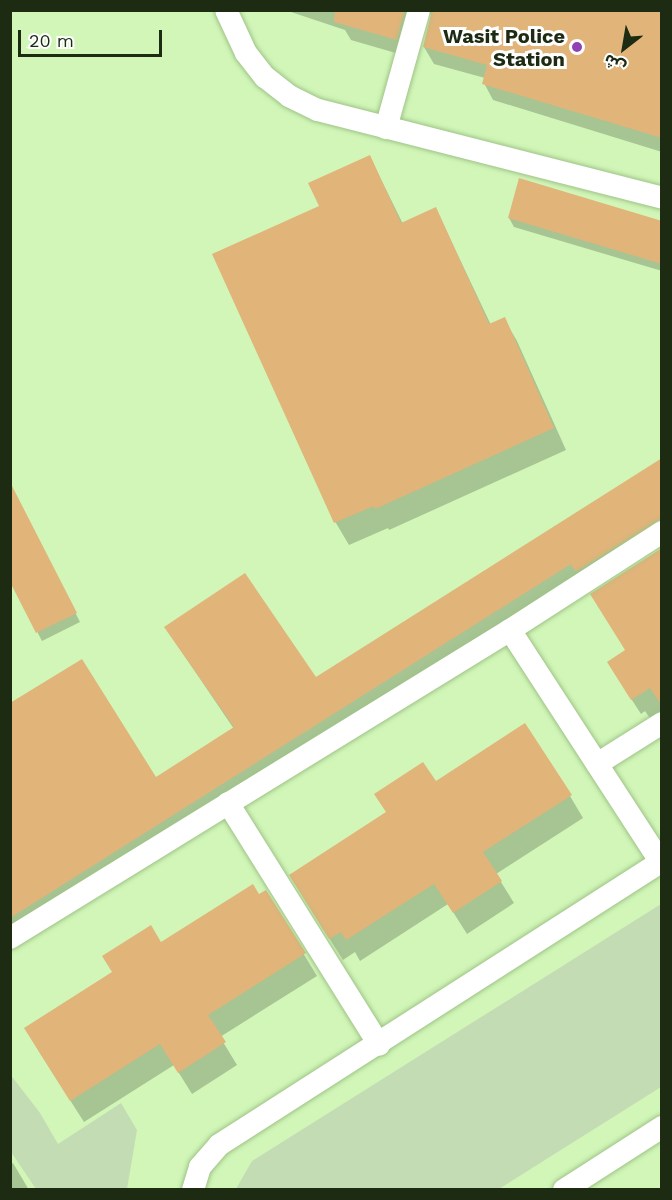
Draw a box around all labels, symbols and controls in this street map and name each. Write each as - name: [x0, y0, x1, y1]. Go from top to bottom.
- scale bar: [21, 18, 165, 56]
- north arrow: [594, 18, 654, 78]
- place label: Wasit Police Station: [443, 24, 565, 71]
- text: 20 m: [29, 30, 74, 51]
- marker: Wasit Police Station: [570, 40, 584, 54]
- text: ش: [600, 50, 629, 78]

